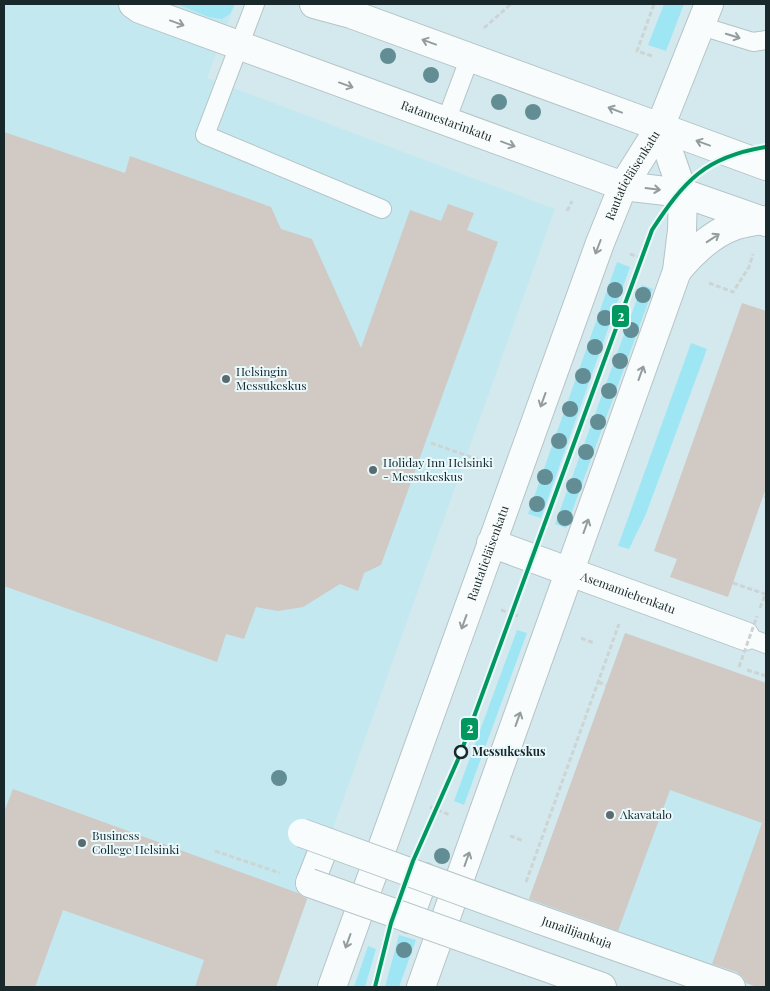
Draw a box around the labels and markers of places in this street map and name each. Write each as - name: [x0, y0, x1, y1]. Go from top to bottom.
- place label: Helsingin Messukeskus: [236, 363, 307, 393]
- marker: Helsingin Messukeskus: [220, 373, 232, 385]
- place label: Holiday Inn Helsinki - Messukeskus: [383, 454, 493, 484]
- marker: Holiday Inn Helsinki - Messukeskus: [367, 464, 379, 476]
- place label: Messukeskus: [472, 743, 546, 759]
- marker: Messukeskus: [454, 745, 468, 759]
- place label: Akavatalo: [619, 806, 672, 822]
- marker: Akavatalo: [604, 809, 616, 821]
- place label: Business College Helsinki: [92, 827, 180, 857]
- marker: Business College Helsinki: [76, 837, 88, 849]

